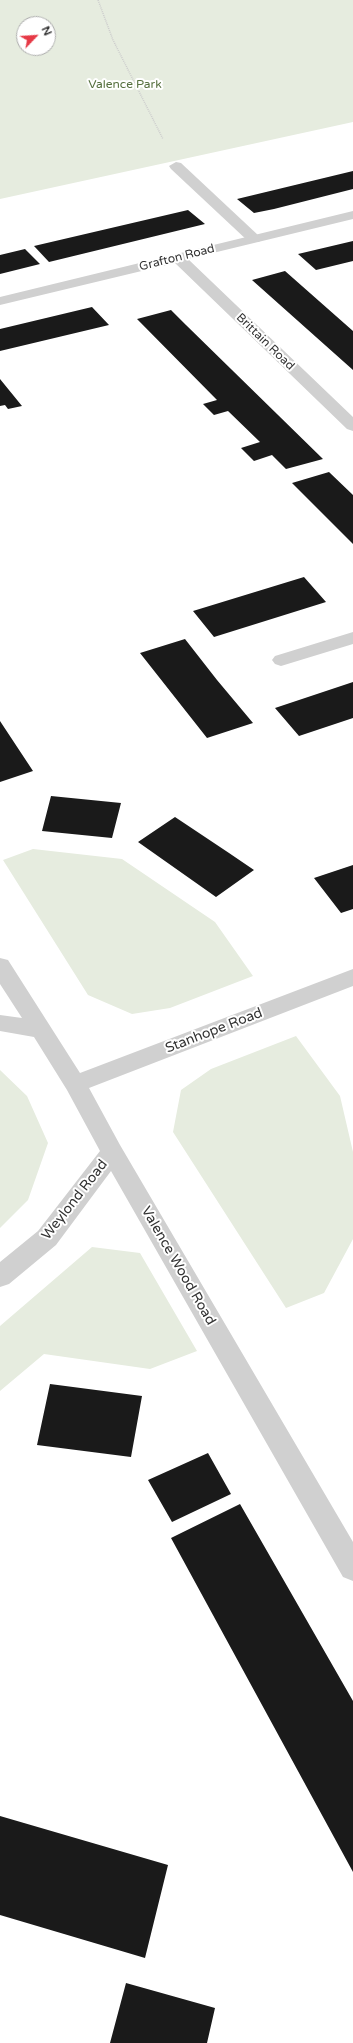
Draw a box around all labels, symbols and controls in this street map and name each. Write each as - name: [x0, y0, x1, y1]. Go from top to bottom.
- north arrow: [16, 16, 56, 56]
- text: N: [39, 24, 54, 38]
- park label: Valence Park: [88, 78, 162, 92]
- street label: Grafton Road: [138, 242, 216, 274]
- street label: Brittain Road: [233, 311, 297, 373]
- street label: Stanhope Road: [163, 1005, 265, 1057]
- street label: Weylond Road: [38, 1157, 112, 1243]
- street label: Valence Wood Road: [137, 1204, 219, 1328]

